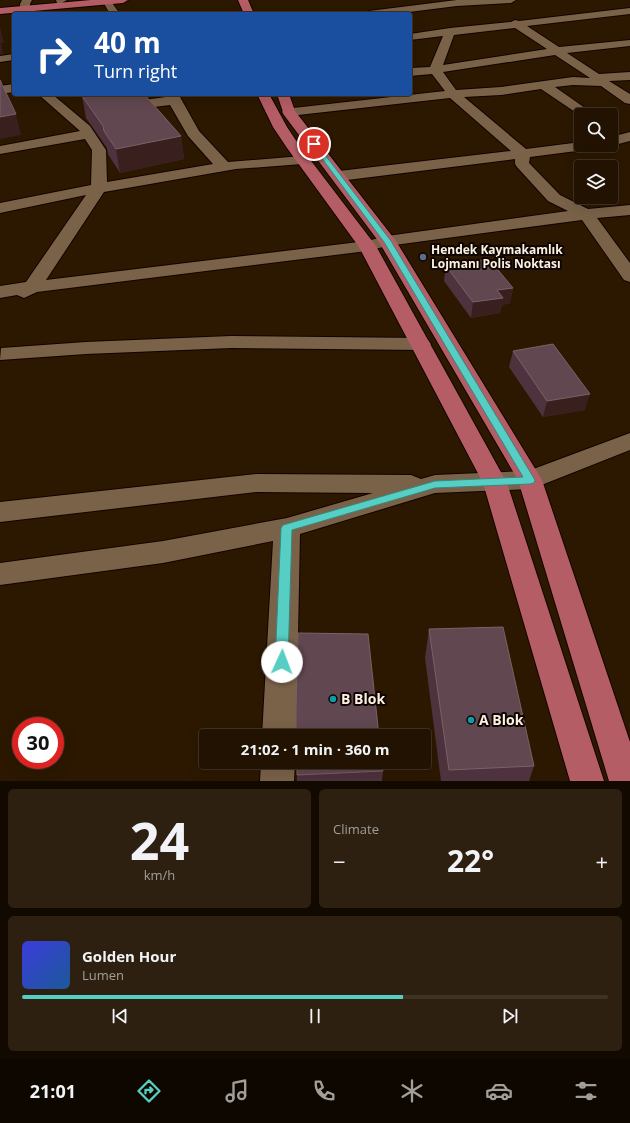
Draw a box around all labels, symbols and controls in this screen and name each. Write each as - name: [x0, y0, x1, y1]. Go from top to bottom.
- text: 40 m: [94, 23, 161, 61]
- icon: right: [28, 28, 80, 80]
- text: Turn right: [94, 59, 177, 83]
- map controls: [574, 108, 618, 204]
- button: search: [574, 108, 618, 152]
- pin: [297, 127, 331, 161]
- icon: arrive: [303, 133, 325, 155]
- button: layers: [574, 160, 618, 204]
- place label: Hendek Kaymakamlık Lojmanı Polis Noktası: [431, 241, 563, 272]
- marker: Hendek Kaymakamlık Lojmanı Polis Noktası: [418, 252, 428, 262]
- position arrow: [261, 641, 303, 683]
- place label: B Blok: [341, 689, 385, 708]
- marker: B Blok: [328, 694, 338, 704]
- place label: A Blok: [479, 710, 524, 729]
- marker: A Blok: [466, 715, 476, 725]
- speed limit sign: 30: [12, 717, 64, 769]
- text: 21:02 · 1 min · 360 m: [241, 739, 389, 759]
- text: 24: [130, 804, 189, 875]
- text: Climate: [333, 820, 379, 838]
- text: 22°: [447, 840, 494, 881]
- text: −: [333, 846, 346, 876]
- text: +: [595, 846, 608, 876]
- text: km/h: [144, 866, 175, 884]
- text: Golden Hour: [82, 946, 176, 966]
- text: Lumen: [82, 966, 124, 984]
- icon: previous: [109, 1005, 131, 1027]
- icon: pause: [304, 1005, 326, 1027]
- icon: next: [499, 1005, 521, 1027]
- icon: directions: [135, 1077, 163, 1105]
- icon: music: [223, 1077, 251, 1105]
- icon: phone: [310, 1077, 338, 1105]
- icon: climate: [398, 1077, 426, 1105]
- icon: car: [485, 1077, 513, 1105]
- icon: filters: [572, 1077, 600, 1105]
- text: 21:01: [30, 1079, 76, 1103]

